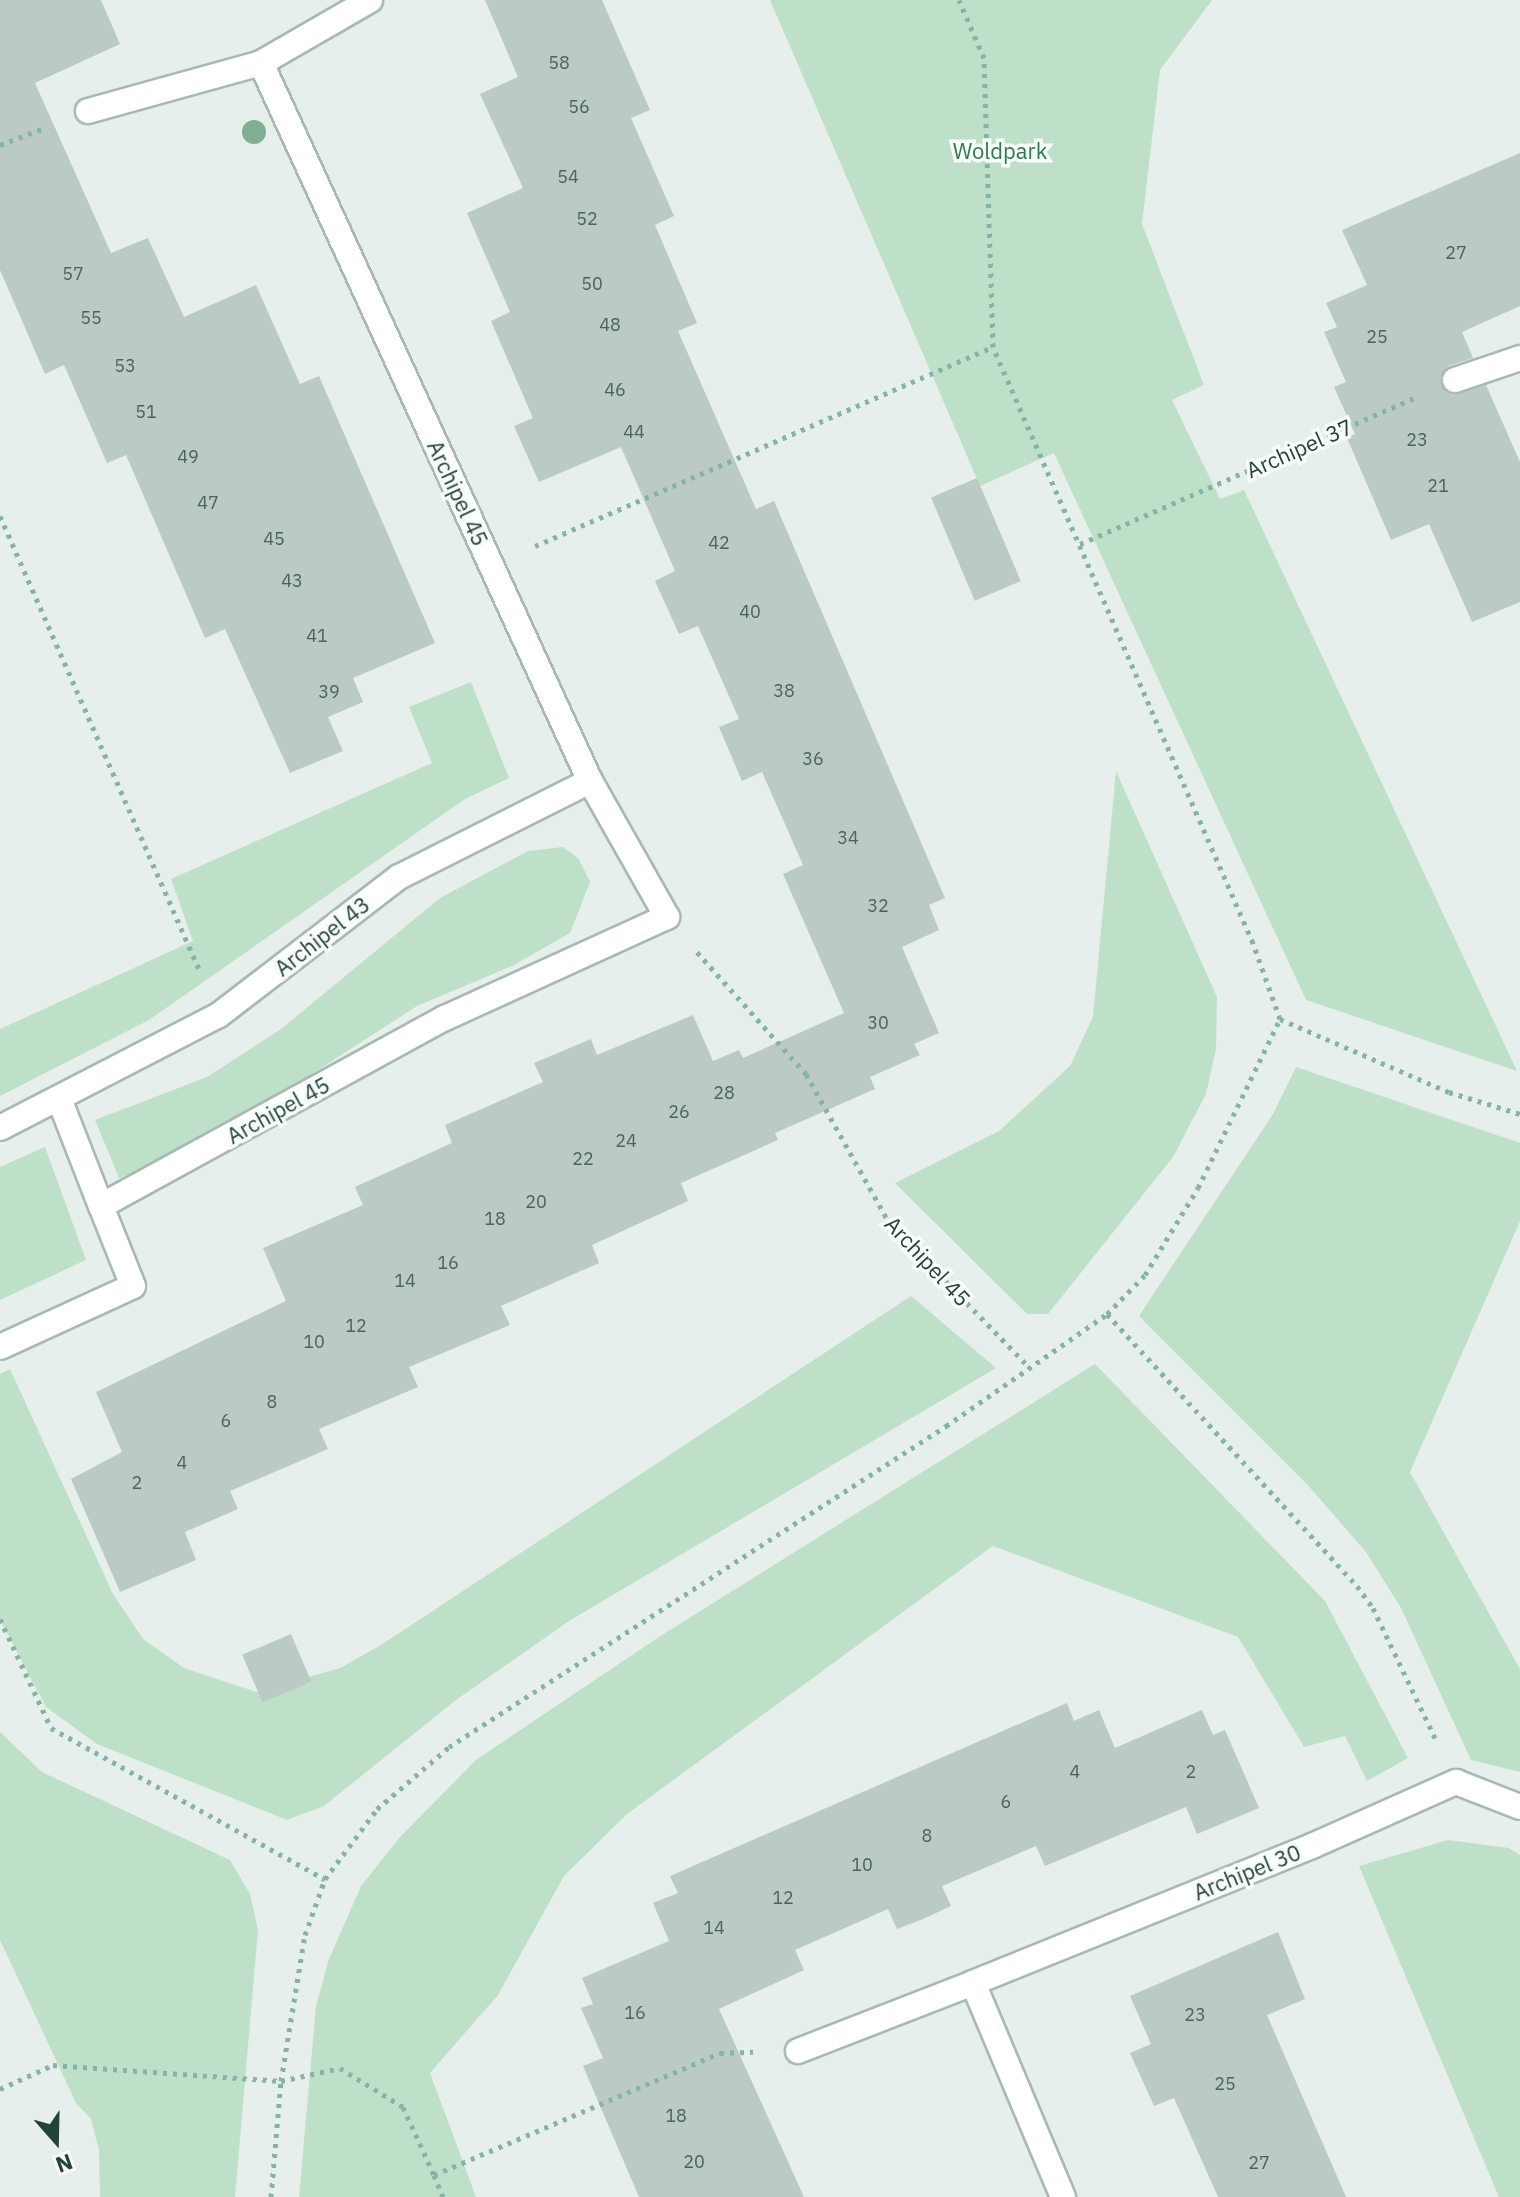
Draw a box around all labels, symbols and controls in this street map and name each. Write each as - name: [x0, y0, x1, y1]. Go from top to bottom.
- house number: 58: [548, 52, 570, 74]
- house number: 56: [568, 96, 590, 118]
- park label: Woldpark: [953, 138, 1047, 164]
- house number: 54: [557, 166, 579, 188]
- house number: 52: [576, 208, 598, 230]
- house number: 27: [1445, 242, 1467, 264]
- house number: 57: [62, 263, 84, 285]
- house number: 50: [581, 273, 603, 295]
- house number: 55: [80, 307, 102, 329]
- house number: 48: [599, 314, 621, 336]
- house number: 25: [1366, 326, 1388, 348]
- house number: 53: [114, 355, 136, 377]
- house number: 46: [604, 379, 626, 401]
- house number: 51: [135, 401, 157, 423]
- street label: Archipel 37: [1242, 413, 1356, 483]
- house number: 44: [623, 421, 645, 443]
- house number: 23: [1406, 429, 1428, 451]
- street label: Archipel 45: [422, 436, 494, 550]
- house number: 49: [177, 446, 199, 468]
- house number: 21: [1427, 475, 1449, 497]
- house number: 47: [197, 492, 219, 514]
- house number: 45: [263, 528, 285, 550]
- house number: 42: [708, 532, 730, 554]
- house number: 43: [281, 570, 303, 592]
- house number: 40: [739, 601, 761, 623]
- house number: 41: [306, 625, 328, 647]
- house number: 38: [773, 680, 795, 702]
- house number: 39: [318, 681, 340, 703]
- house number: 36: [802, 748, 824, 770]
- house number: 34: [837, 827, 859, 849]
- street label: Archipel 43: [269, 891, 375, 981]
- house number: 32: [867, 895, 889, 917]
- house number: 30: [867, 1012, 889, 1034]
- street label: Archipel 45: [222, 1071, 334, 1149]
- house number: 28: [713, 1082, 735, 1104]
- house number: 26: [668, 1101, 690, 1123]
- house number: 24: [615, 1130, 637, 1152]
- house number: 22: [572, 1148, 594, 1170]
- house number: 20: [525, 1191, 547, 1213]
- house number: 18: [484, 1208, 506, 1230]
- street label: Archipel 45: [880, 1210, 976, 1312]
- house number: 16: [437, 1252, 459, 1274]
- house number: 14: [394, 1270, 416, 1292]
- house number: 12: [345, 1315, 367, 1337]
- house number: 10: [303, 1331, 325, 1353]
- house number: 8: [267, 1391, 277, 1413]
- house number: 6: [221, 1410, 231, 1432]
- house number: 4: [177, 1452, 187, 1474]
- house number: 2: [132, 1472, 142, 1494]
- house number: 4: [1070, 1761, 1080, 1783]
- house number: 2: [1186, 1761, 1196, 1783]
- house number: 6: [1001, 1791, 1011, 1813]
- house number: 8: [922, 1825, 932, 1847]
- street label: Archipel 30: [1189, 1838, 1305, 1906]
- house number: 10: [851, 1854, 873, 1876]
- house number: 12: [772, 1887, 794, 1909]
- house number: 14: [703, 1917, 725, 1939]
- house number: 16: [624, 2002, 646, 2024]
- house number: 23: [1184, 2004, 1206, 2026]
- house number: 25: [1214, 2073, 1236, 2095]
- north arrow: [16, 2101, 96, 2181]
- house number: 18: [665, 2105, 687, 2127]
- text: N: [52, 2148, 77, 2180]
- house number: 20: [683, 2151, 705, 2173]
- house number: 27: [1248, 2152, 1270, 2174]

